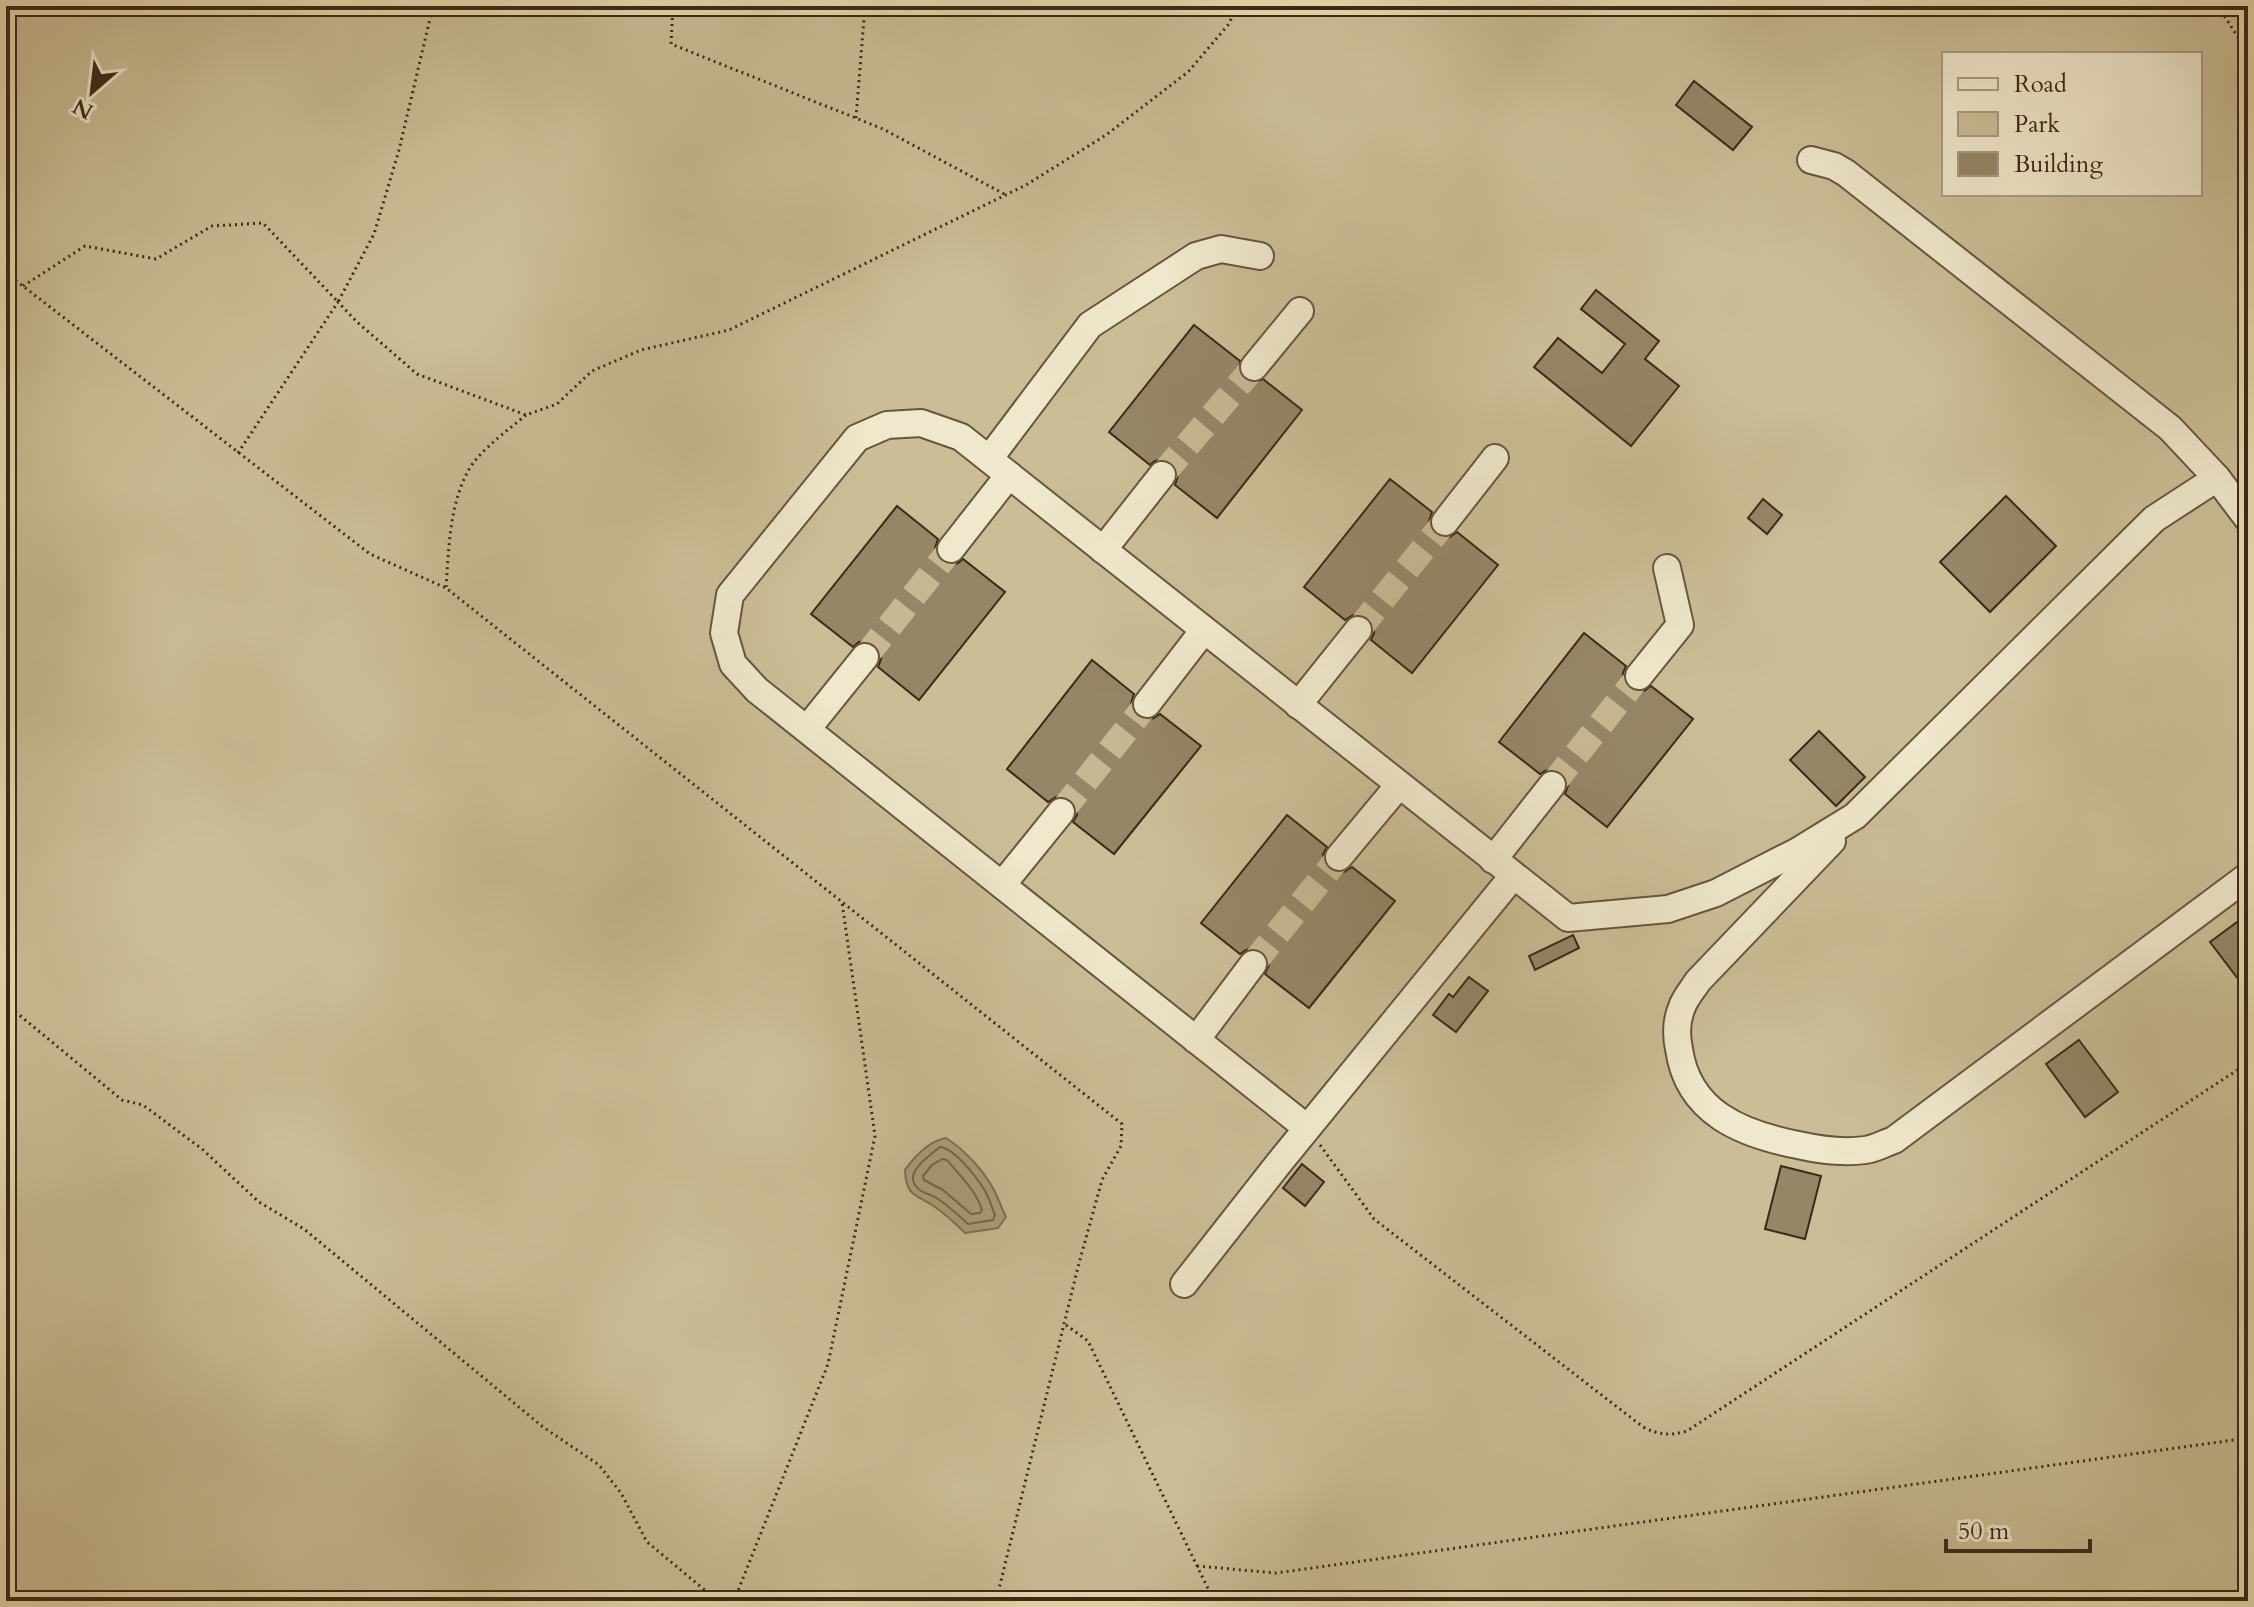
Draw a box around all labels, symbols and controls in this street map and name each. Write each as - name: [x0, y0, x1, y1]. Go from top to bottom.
- north arrow: [52, 52, 132, 132]
- legend: [1942, 52, 2202, 196]
- text: Road: [2014, 68, 2067, 101]
- text: N: [68, 91, 99, 127]
- text: Park: [2014, 108, 2060, 141]
- text: Building: [2014, 148, 2104, 181]
- scale bar: [1946, 1503, 2090, 1553]
- text: 50 m: [1958, 1515, 2010, 1548]

